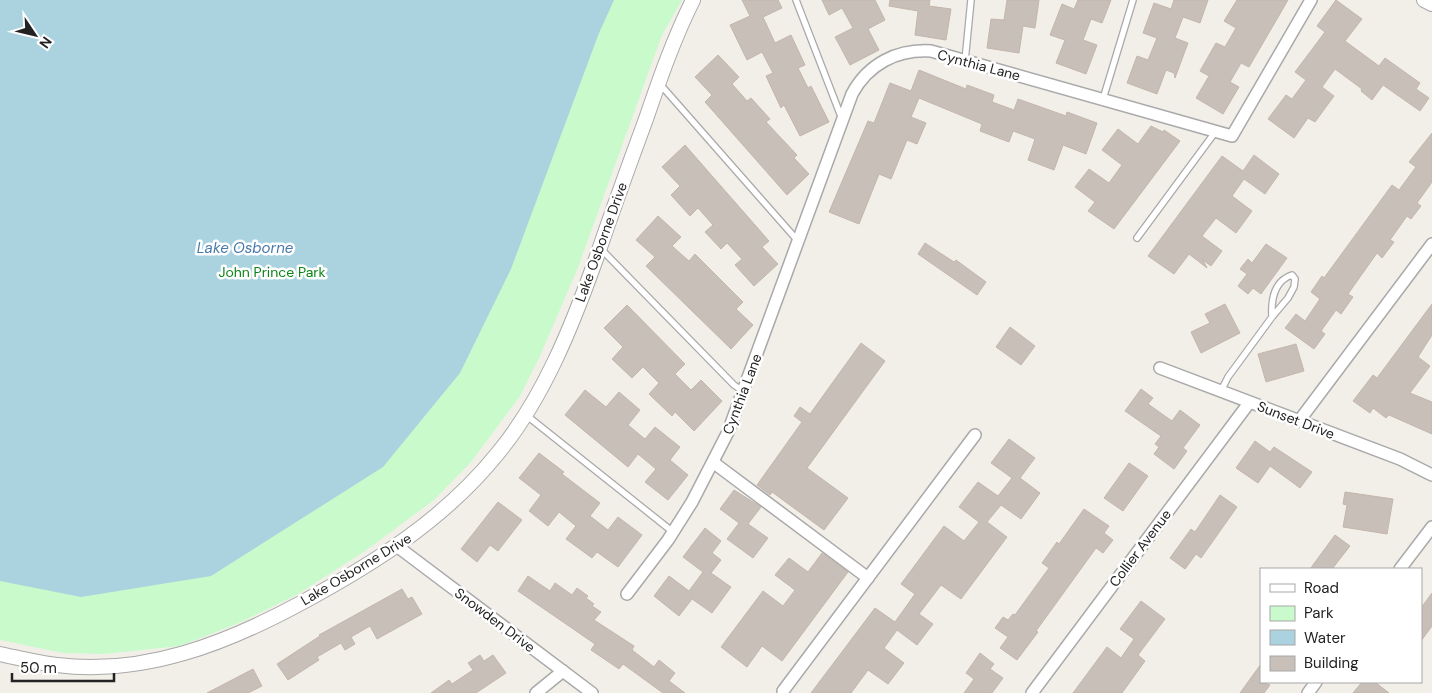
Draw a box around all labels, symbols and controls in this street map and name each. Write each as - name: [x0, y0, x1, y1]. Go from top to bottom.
- north arrow: [10, 10, 60, 60]
- text: N: [35, 33, 56, 52]
- street label: Cynthia Lane: [936, 45, 1022, 85]
- street label: Lake Osborne Drive: [571, 180, 631, 304]
- water label: Lake Osborne: [197, 238, 294, 258]
- park label: John Prince Park: [218, 263, 326, 281]
- street label: Cynthia Lane: [718, 351, 766, 437]
- street label: Sunset Drive: [1255, 397, 1337, 443]
- street label: Collier Avenue: [1105, 506, 1175, 590]
- street label: Lake Osborne Drive: [297, 529, 415, 609]
- legend: [1260, 568, 1422, 683]
- text: Road: [1304, 578, 1339, 598]
- street label: Snowden Drive: [451, 584, 539, 656]
- text: Park: [1304, 603, 1334, 623]
- text: Water: [1304, 628, 1346, 648]
- scale bar: [12, 650, 115, 682]
- text: Building: [1304, 653, 1359, 673]
- text: 50 m: [20, 658, 57, 678]

